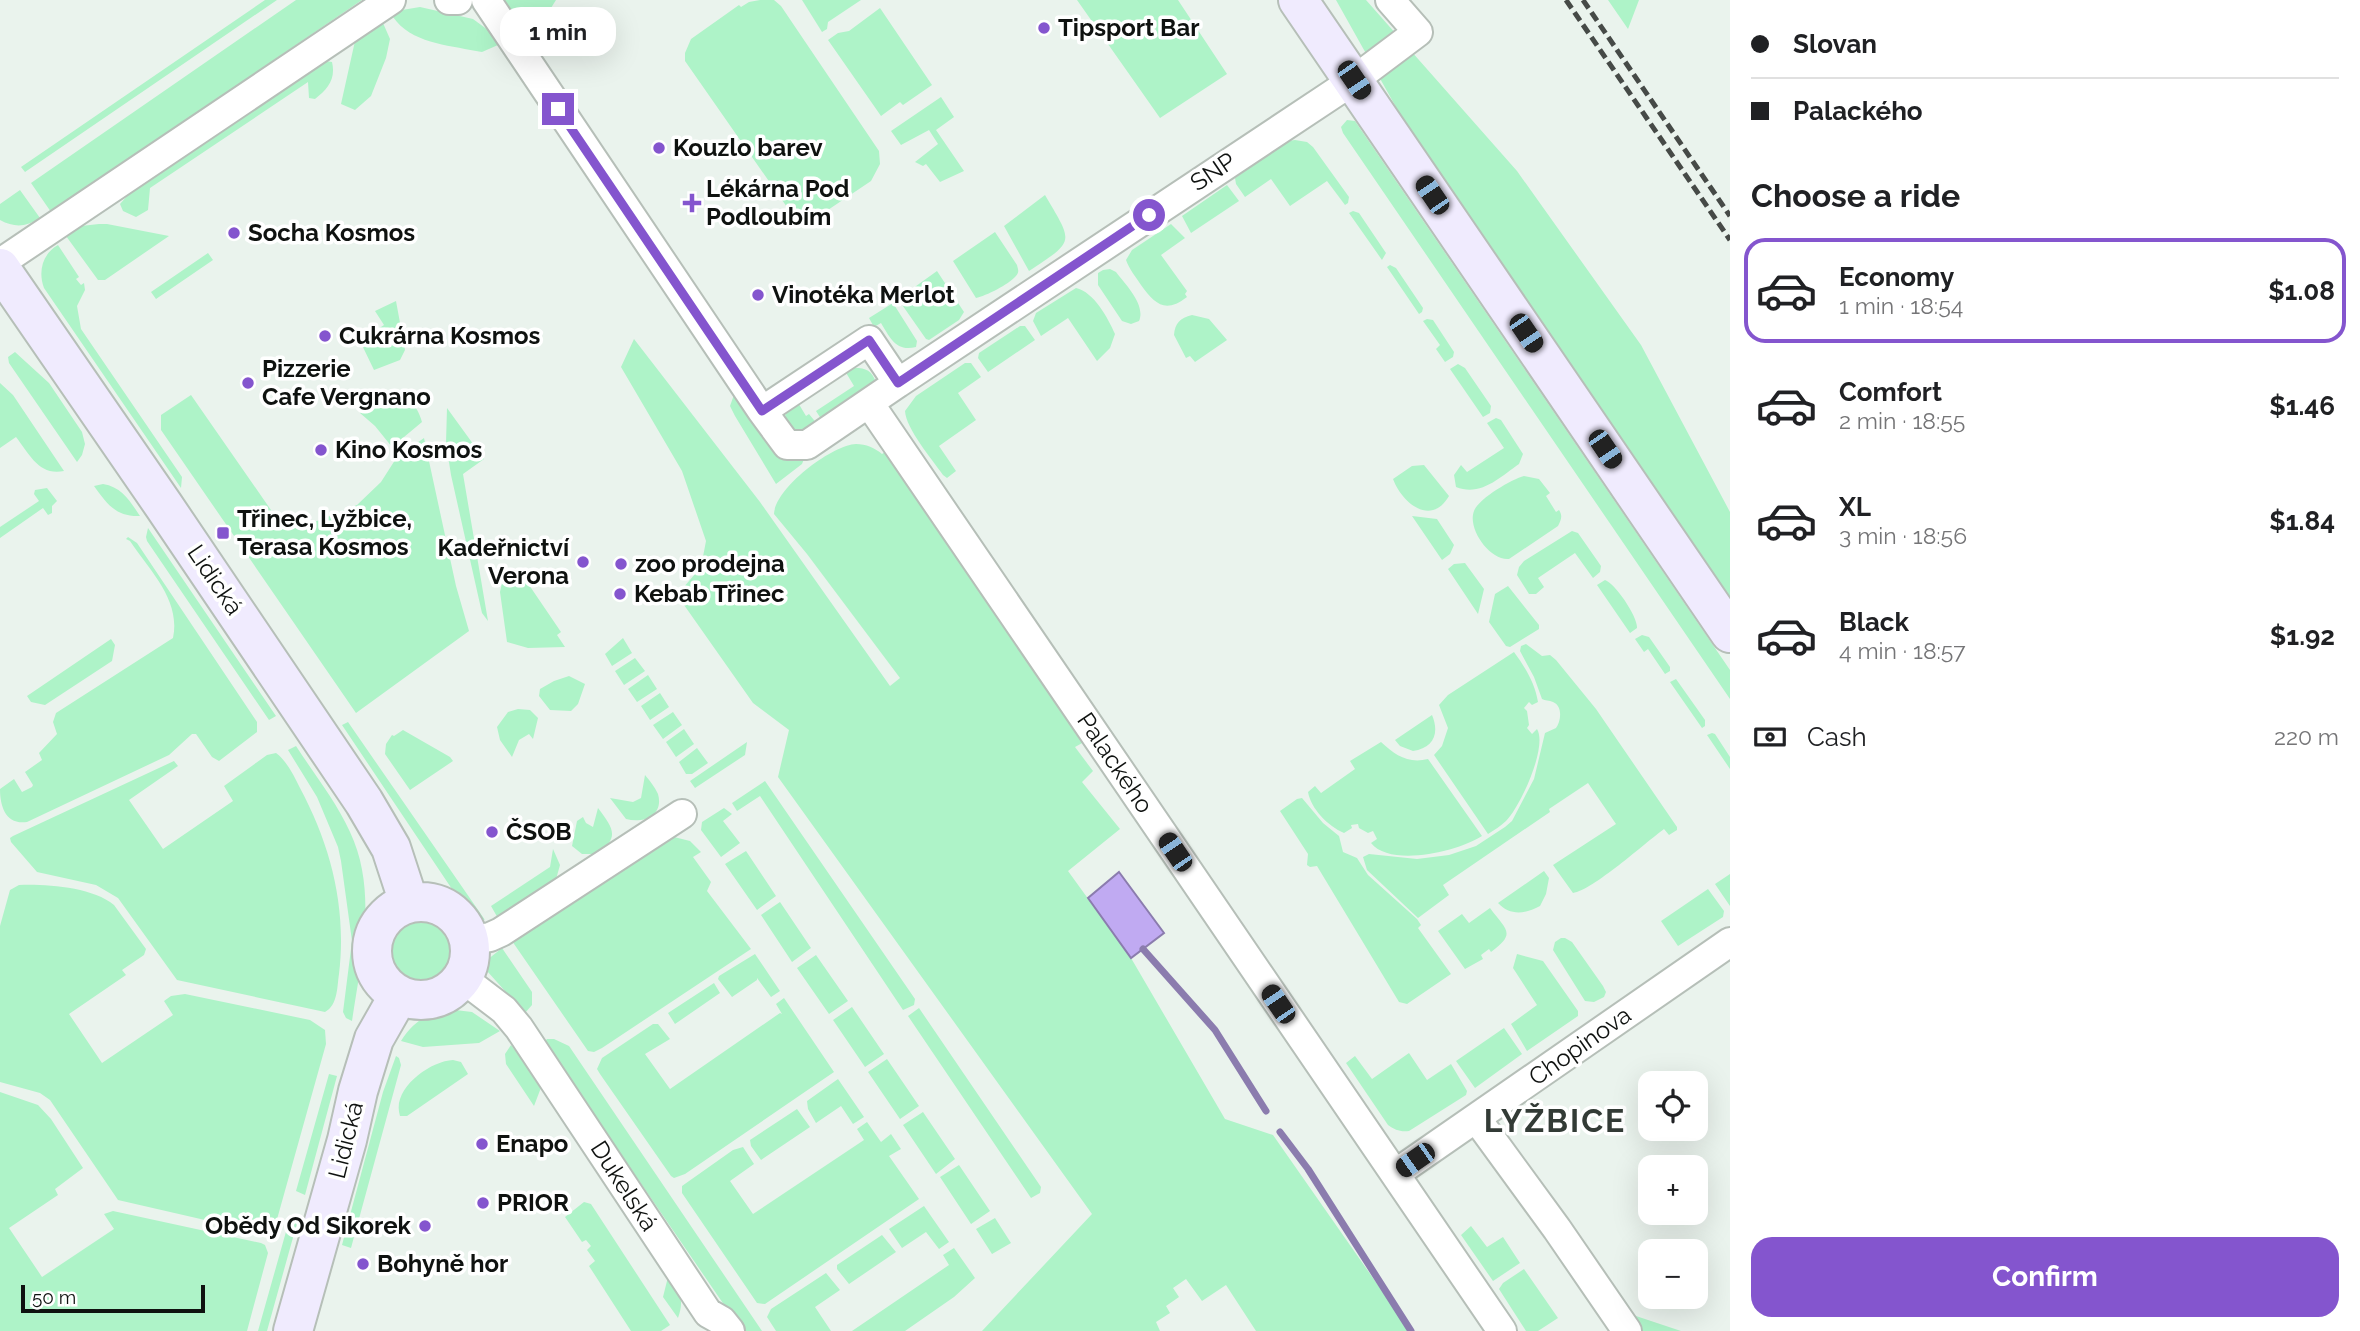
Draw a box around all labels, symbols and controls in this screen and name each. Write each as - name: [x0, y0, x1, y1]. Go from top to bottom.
- callout: 1 min: [500, 7, 616, 56]
- place label: Tipsport Bar: [1058, 13, 1199, 42]
- text: 1 min: [529, 18, 587, 45]
- marker: Tipsport Bar: [1036, 20, 1052, 36]
- text: Slovan: [1793, 29, 1877, 59]
- car: [1334, 57, 1375, 103]
- route end: [542, 93, 574, 125]
- text: Palackého: [1793, 96, 1923, 126]
- place label: Kouzlo barev: [673, 133, 823, 162]
- marker: Kouzlo barev: [651, 140, 667, 156]
- street label: SNP: [1185, 146, 1241, 197]
- car: [1412, 172, 1453, 218]
- place label: Lékárna Pod Podloubím: [706, 174, 849, 231]
- text: Choose a ride: [1751, 177, 1960, 214]
- marker: Lékárna Pod Podloubím: [684, 195, 700, 211]
- route start: [1133, 199, 1165, 231]
- place label: Socha Kosmos: [248, 218, 415, 247]
- marker: Socha Kosmos: [226, 225, 242, 241]
- icon: car: [1755, 259, 1818, 322]
- text: Economy: [1839, 262, 1954, 292]
- text: $1.08: [2268, 276, 2335, 306]
- place label: Vinotéka Merlot: [772, 280, 955, 309]
- marker: Vinotéka Merlot: [750, 287, 766, 303]
- text: 1 min · 18:54: [1839, 292, 1963, 319]
- car: [1506, 310, 1547, 356]
- place label: Cukrárna Kosmos: [339, 321, 541, 350]
- marker: Cukrárna Kosmos: [317, 328, 333, 344]
- place label: Pizzerie Cafe Vergnano: [262, 354, 431, 411]
- icon: car: [1755, 374, 1818, 437]
- marker: Pizzerie Cafe Vergnano: [240, 375, 256, 391]
- text: Comfort: [1839, 377, 1942, 407]
- text: $1.46: [2269, 391, 2335, 421]
- text: 2 min · 18:55: [1839, 407, 1965, 434]
- car: [1585, 426, 1626, 472]
- place label: Kino Kosmos: [335, 435, 482, 464]
- marker: Kino Kosmos: [313, 442, 329, 458]
- icon: car: [1755, 489, 1818, 552]
- text: XL: [1839, 492, 1871, 522]
- place label: Třinec, Lyžbice, Terasa Kosmos: [237, 504, 412, 561]
- text: $1.84: [2269, 506, 2335, 536]
- text: 3 min · 18:56: [1839, 522, 1967, 549]
- marker: Třinec, Lyžbice, Terasa Kosmos: [215, 525, 231, 541]
- place label: Kadeřnictví Verona: [437, 533, 570, 590]
- street label: Lidická: [181, 539, 249, 620]
- place label: zoo prodejna: [635, 549, 785, 578]
- marker: Kadeřnictví Verona: [575, 554, 591, 570]
- marker: zoo prodejna: [613, 556, 629, 572]
- place label: Kebab Třinec: [634, 579, 785, 608]
- marker: Kebab Třinec: [612, 586, 628, 602]
- icon: car: [1755, 604, 1818, 667]
- text: Black: [1839, 607, 1909, 637]
- text: $1.92: [2270, 621, 2335, 651]
- text: 4 min · 18:57: [1839, 637, 1966, 664]
- street label: Palackého: [1071, 707, 1160, 819]
- icon: cash: [1751, 718, 1789, 756]
- text: Cash: [1807, 722, 1867, 752]
- text: 220 m: [2274, 723, 2339, 750]
- place label: ČSOB: [506, 817, 572, 846]
- marker: ČSOB: [484, 824, 500, 840]
- car: [1155, 829, 1196, 875]
- car: [1258, 981, 1299, 1027]
- street label: Chopinova: [1523, 1000, 1636, 1091]
- map controls: [1638, 1071, 1708, 1309]
- button: locate: [1638, 1071, 1708, 1141]
- street label: Lidická: [322, 1098, 369, 1181]
- district label: LYŽBICE: [1484, 1102, 1626, 1139]
- place label: Enapo: [496, 1129, 568, 1158]
- street label: Dukelská: [585, 1135, 664, 1236]
- marker: Enapo: [474, 1136, 490, 1152]
- car: [1392, 1139, 1439, 1181]
- button: +: [1638, 1155, 1708, 1225]
- place label: PRIOR: [497, 1188, 569, 1217]
- marker: PRIOR: [475, 1195, 491, 1211]
- place label: Obědy Od Sikorek: [205, 1211, 412, 1240]
- marker: Obědy Od Sikorek: [417, 1218, 433, 1234]
- button: Confirm: [1751, 1237, 2339, 1317]
- button: −: [1638, 1239, 1708, 1309]
- place label: Bohyně hor: [377, 1249, 508, 1278]
- marker: Bohyně hor: [355, 1256, 371, 1272]
- scale bar: [21, 1282, 205, 1314]
- text: 50 m: [32, 1286, 76, 1308]

